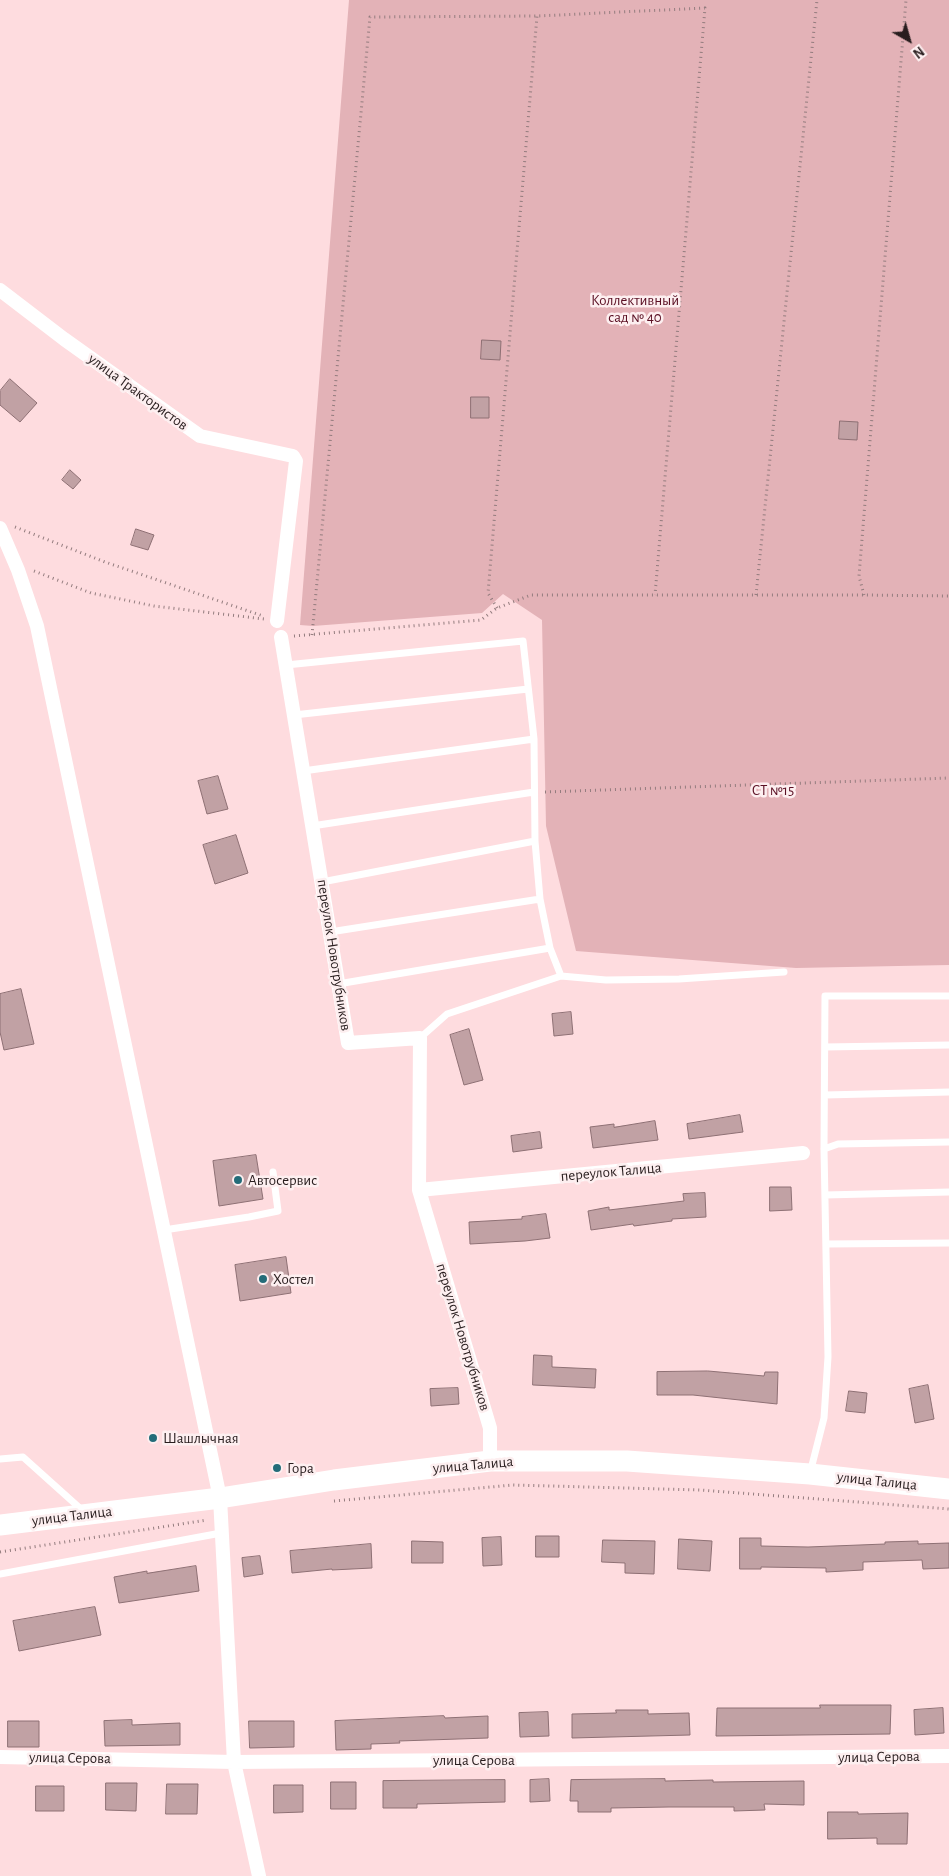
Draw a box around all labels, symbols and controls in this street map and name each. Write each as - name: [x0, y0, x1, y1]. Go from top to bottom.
- north arrow: [884, 15, 934, 65]
- text: N: [910, 43, 926, 60]
- park label: Коллективный сад № 40: [591, 291, 679, 326]
- street label: улица Трактористов: [85, 350, 191, 434]
- park label: СТ №15: [752, 781, 794, 799]
- street label: переулок Новотрубников: [313, 878, 355, 1032]
- street label: переулок Талица: [560, 1159, 662, 1185]
- place label: Автосервис: [248, 1171, 317, 1189]
- marker: Автосервис: [232, 1174, 244, 1186]
- street label: переулок Новотрубников: [432, 1261, 494, 1413]
- place label: Хостел: [273, 1270, 314, 1288]
- marker: Хостел: [257, 1273, 269, 1285]
- place label: Шашлычная: [163, 1429, 239, 1447]
- marker: Шашлычная: [147, 1432, 159, 1444]
- street label: улица Талица: [432, 1453, 514, 1477]
- place label: Гора: [287, 1459, 314, 1477]
- marker: Гора: [271, 1462, 283, 1474]
- street label: улица Талица: [836, 1468, 918, 1494]
- street label: улица Талица: [31, 1502, 113, 1530]
- street label: улица Серова: [838, 1747, 920, 1767]
- street label: улица Серова: [29, 1748, 111, 1768]
- street label: улица Серова: [433, 1751, 515, 1769]

